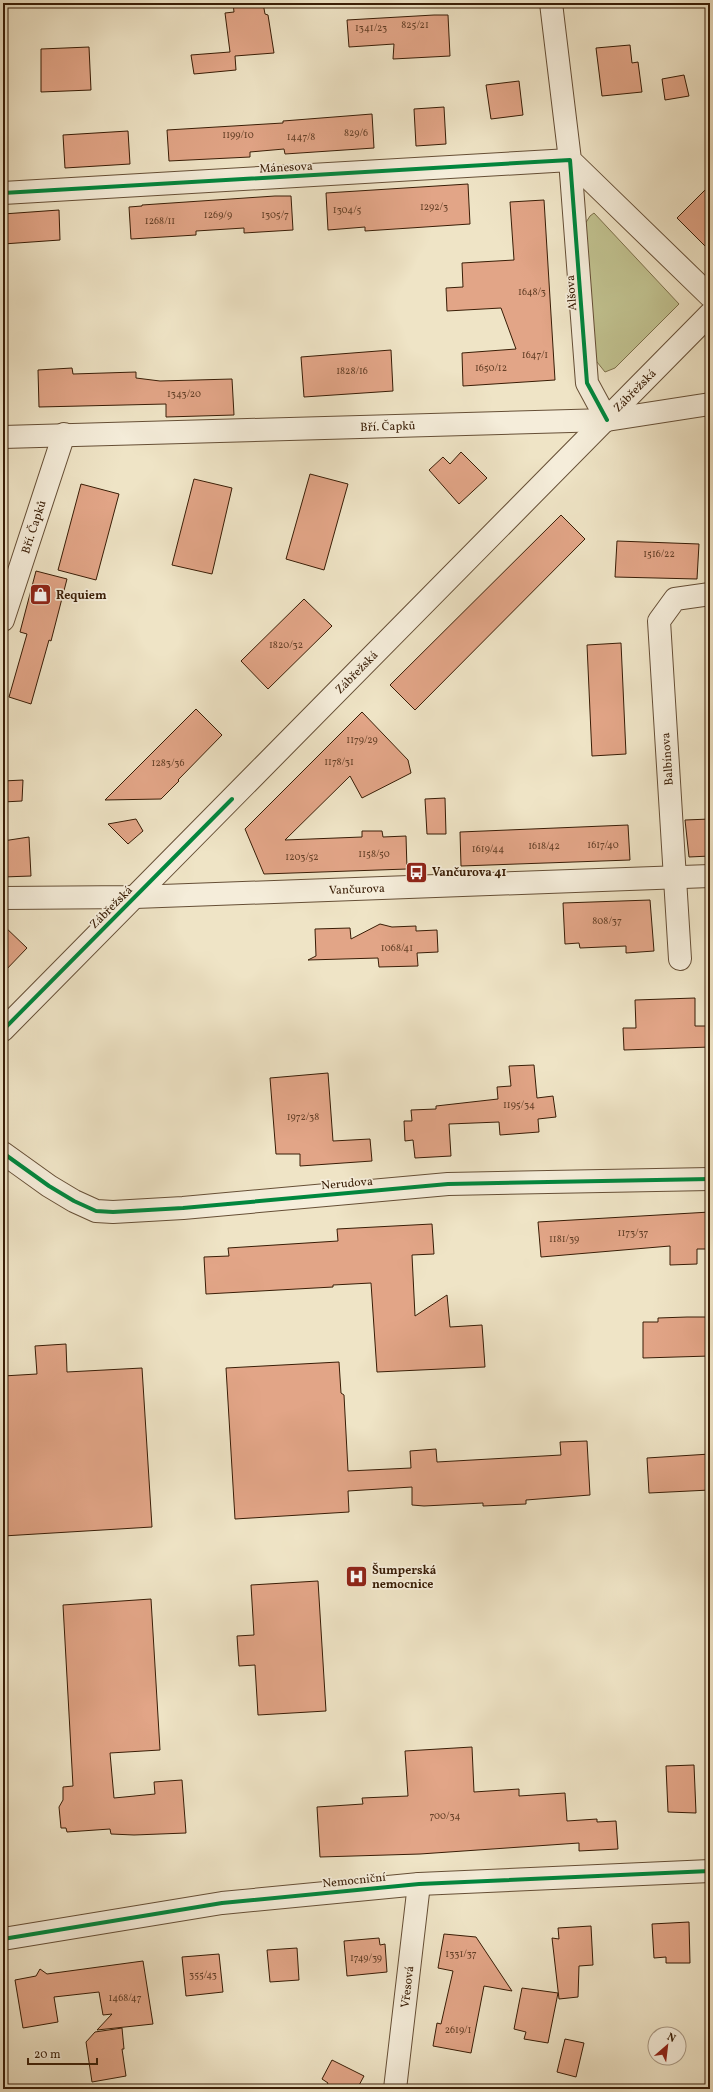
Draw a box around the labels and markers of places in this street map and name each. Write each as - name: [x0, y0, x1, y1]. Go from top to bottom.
- shop icon: Requiem: [27, 582, 53, 608]
- place label: Requiem: [56, 588, 107, 604]
- bus stop icon: Vančurova 41: [403, 859, 429, 885]
- place label: Vančurova 41: [432, 865, 507, 881]
- place label: Šumperská nemocnice: [372, 1562, 437, 1593]
- hospital icon: Šumperská nemocnice: [343, 1564, 369, 1590]

